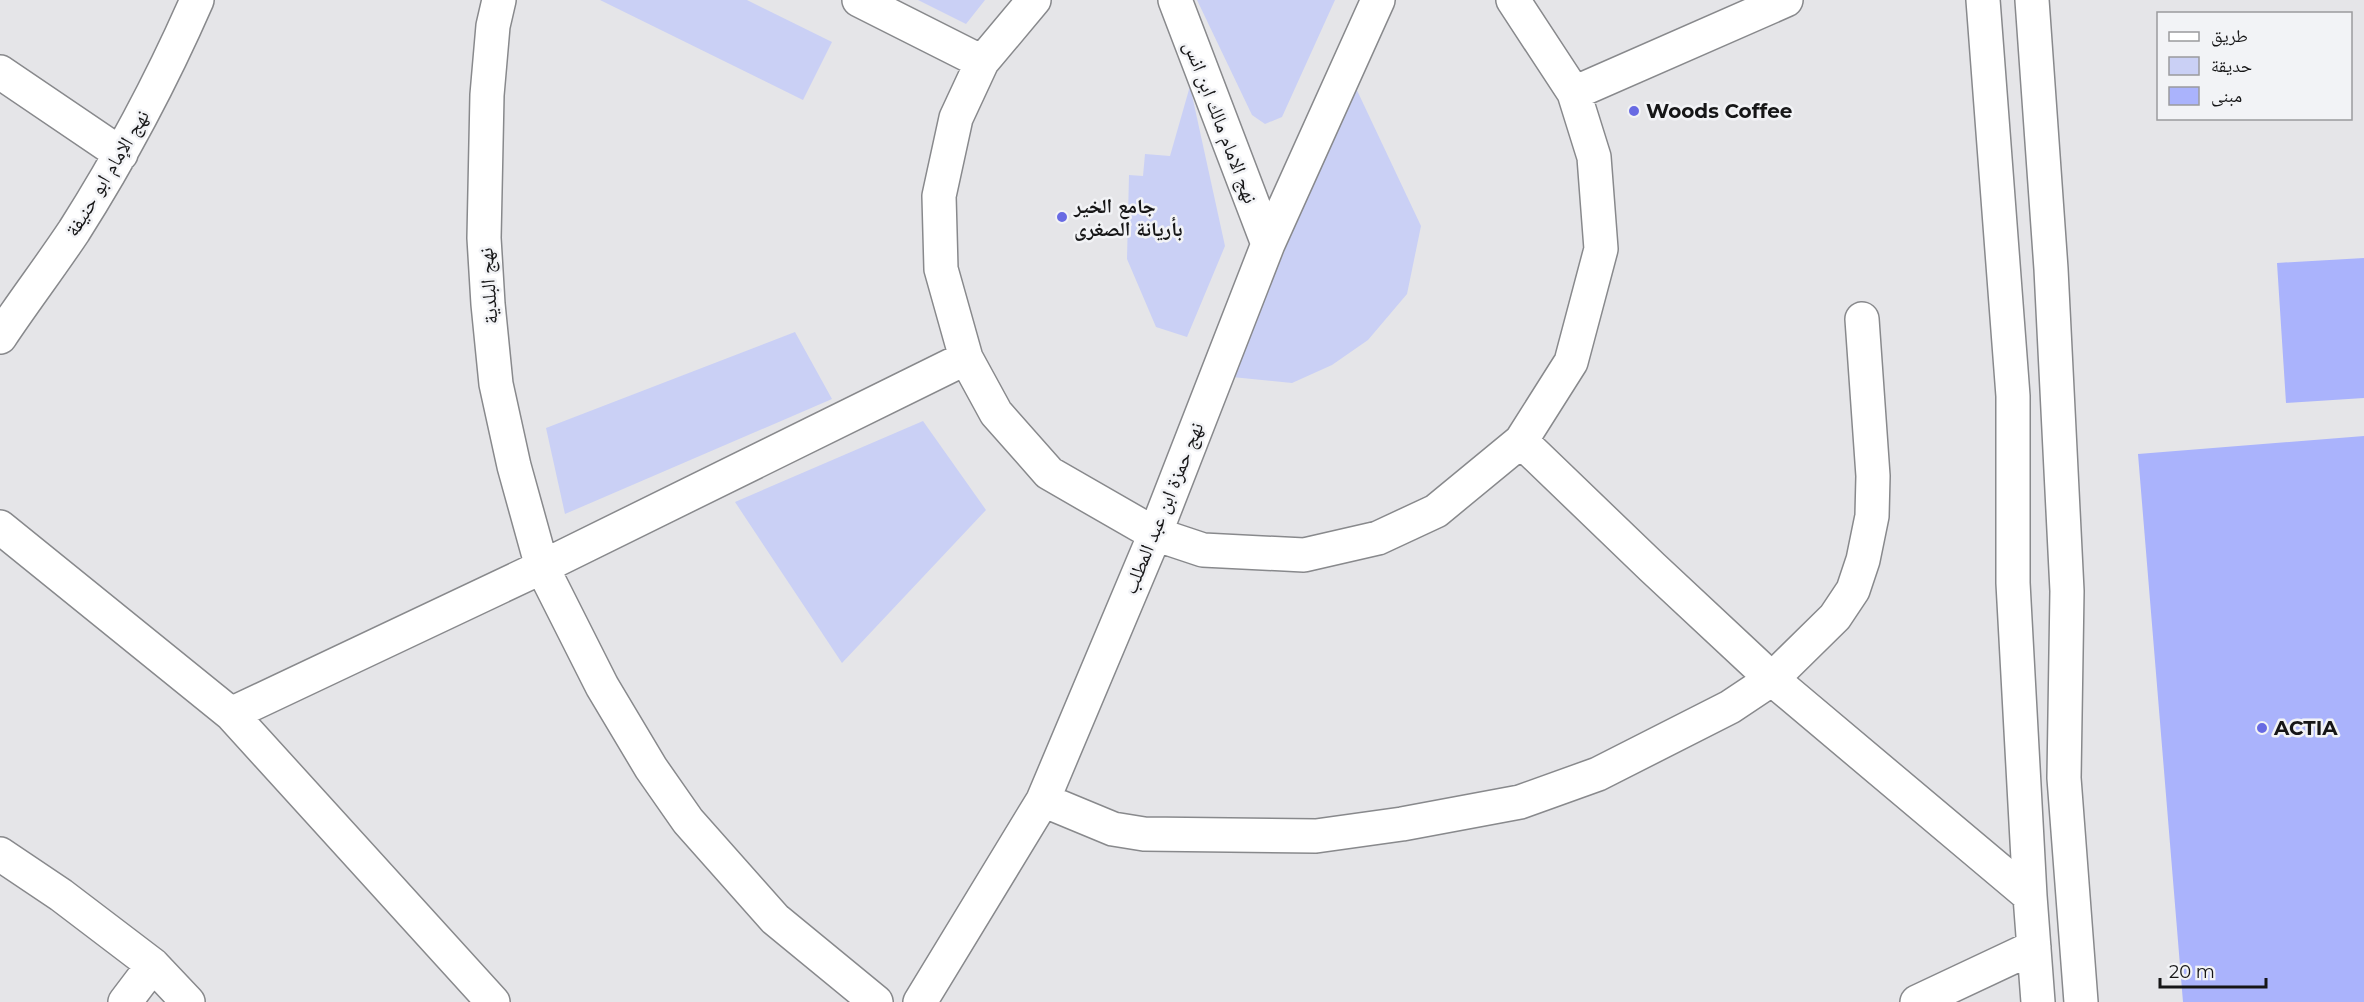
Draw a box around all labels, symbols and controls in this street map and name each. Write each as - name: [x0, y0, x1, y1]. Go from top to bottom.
- legend: [2157, 12, 2352, 120]
- text: طريق: [2211, 25, 2248, 47]
- street label: نهج الامام مالك ابن انس: [1177, 37, 1263, 207]
- text: حديقة: [2211, 55, 2252, 77]
- text: مبنى: [2211, 85, 2242, 107]
- place label: Woods Coffee: [1646, 99, 1792, 123]
- marker: Woods Coffee: [1627, 104, 1641, 118]
- street label: نهج الإمام ابو حنيفة: [60, 105, 156, 242]
- place label: جامع الخير بأريانة الصغرى: [1073, 194, 1182, 241]
- marker: جامع الخير بأريانة الصغرى: [1055, 210, 1069, 224]
- street label: نهج البلدية: [473, 247, 504, 325]
- street label: نهج حمزة ابن عبد المطلب: [1118, 419, 1209, 598]
- place label: ACTIA: [2273, 716, 2338, 740]
- marker: ACTIA: [2255, 721, 2269, 735]
- scale bar: [2160, 951, 2266, 989]
- text: 20 m: [2169, 961, 2215, 983]

